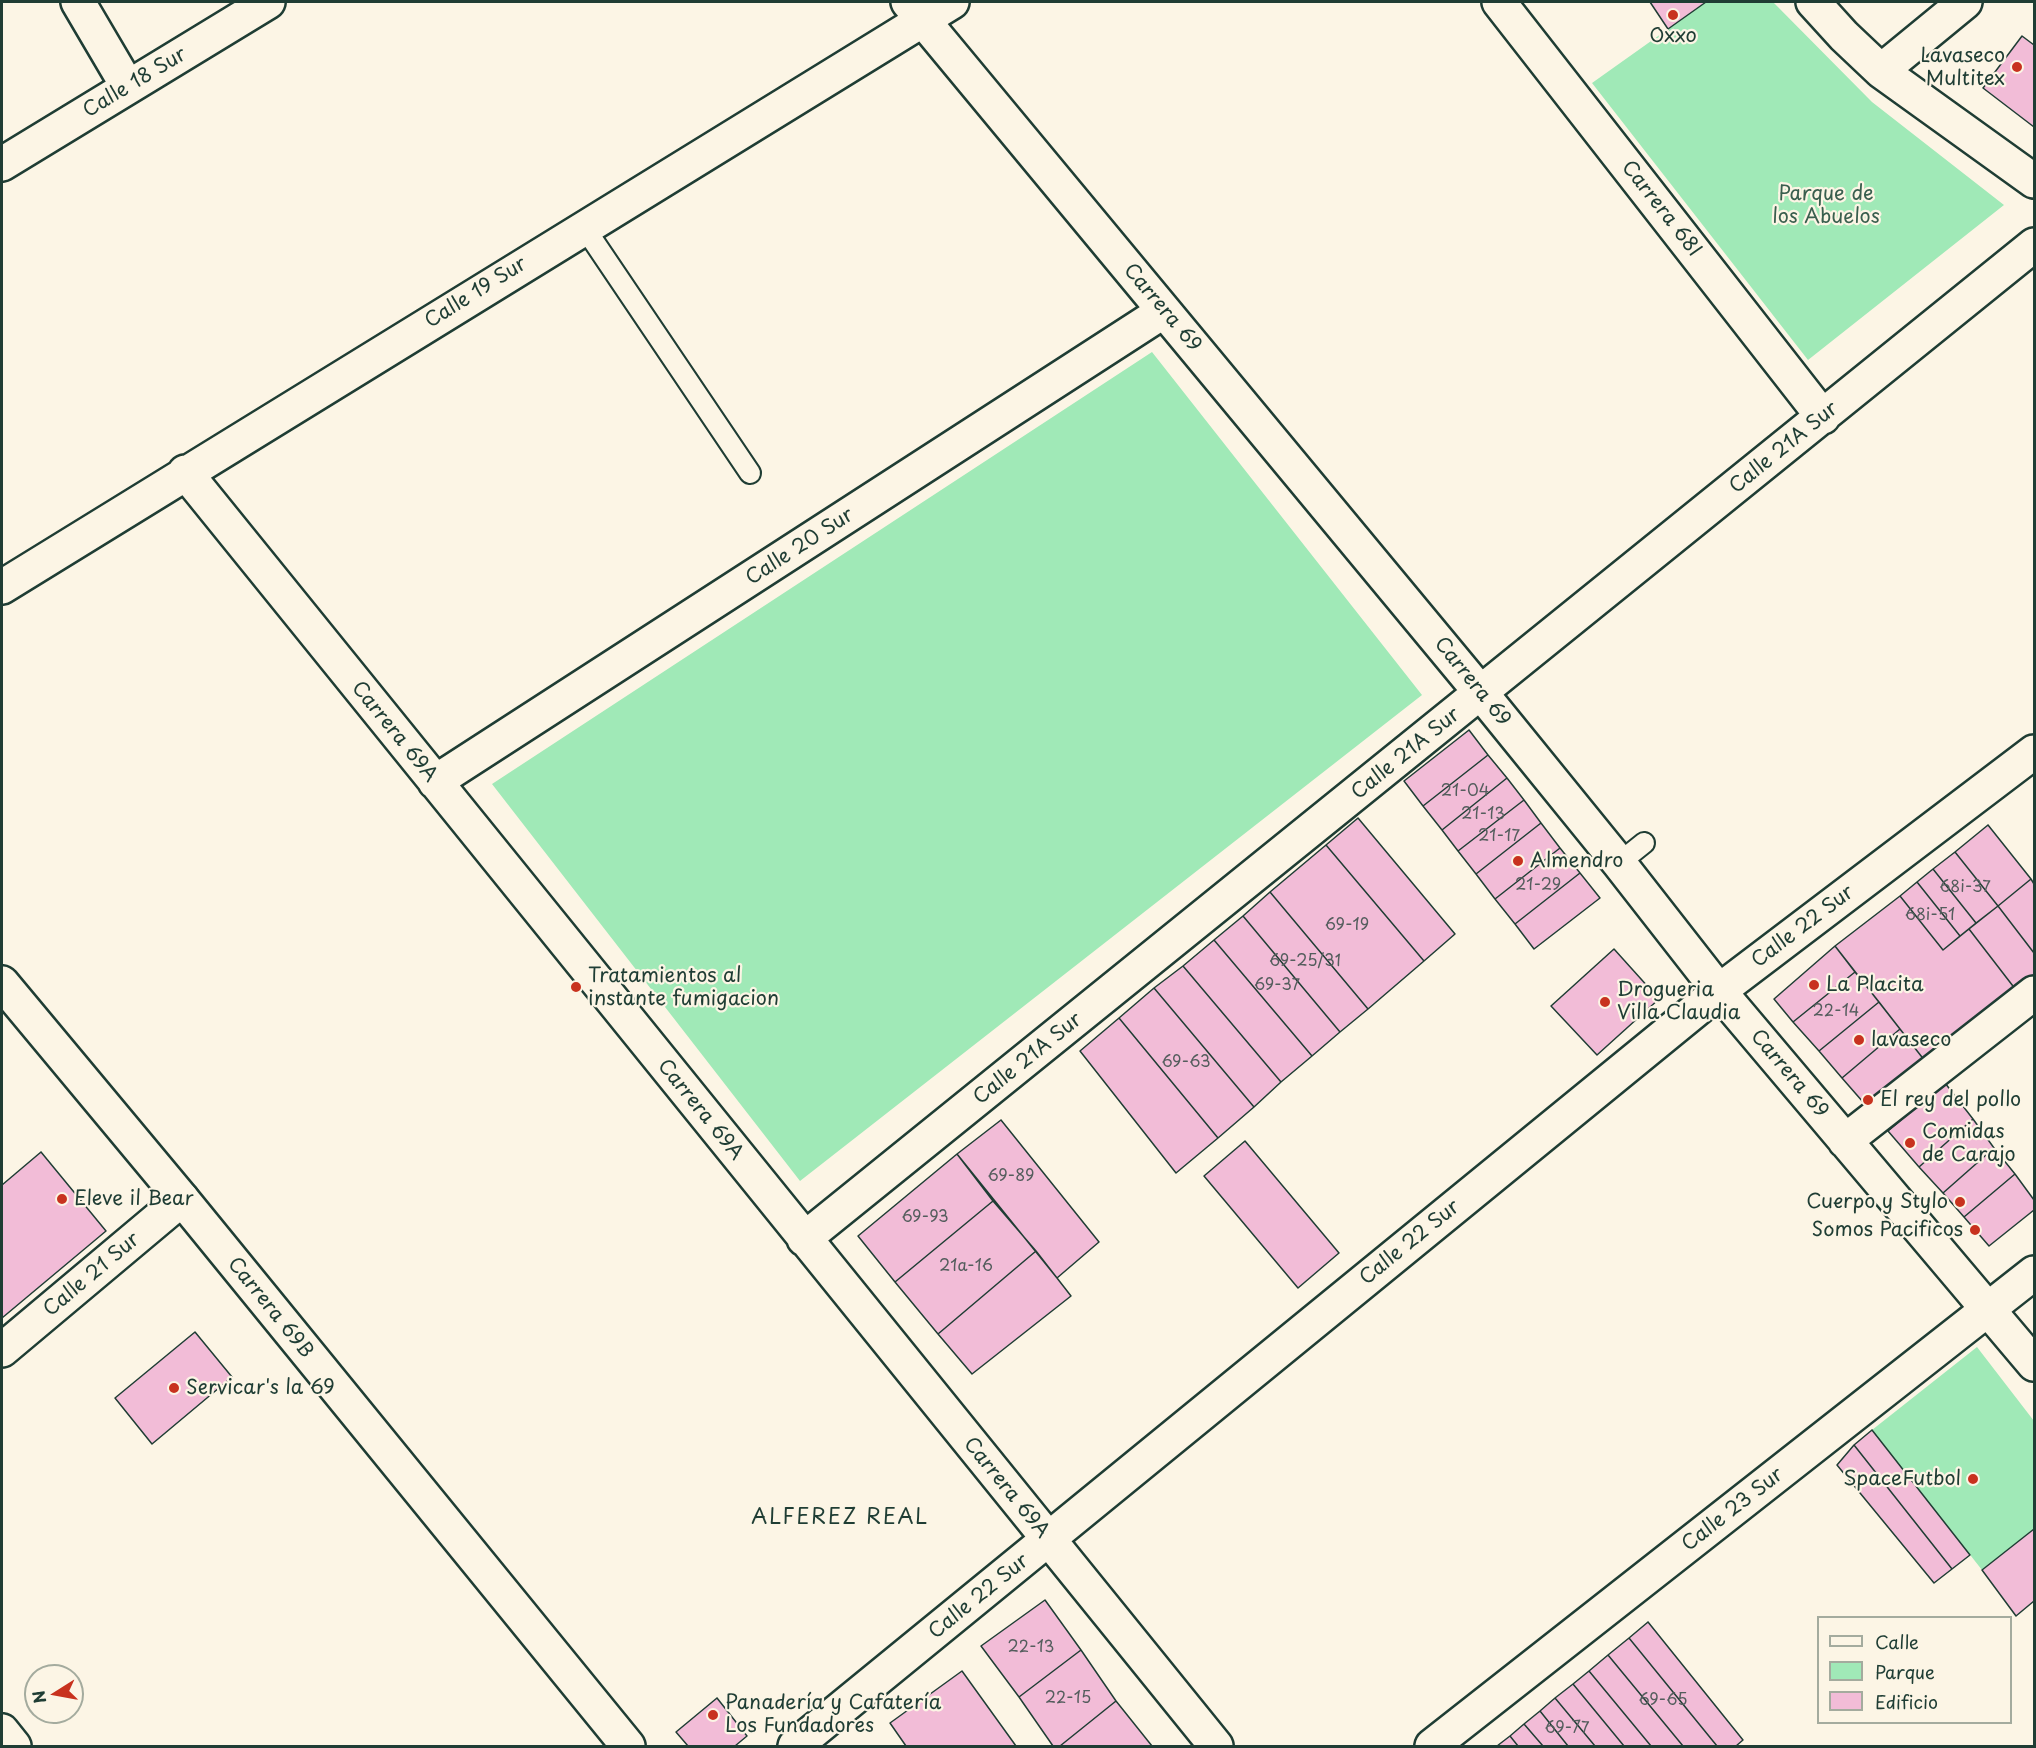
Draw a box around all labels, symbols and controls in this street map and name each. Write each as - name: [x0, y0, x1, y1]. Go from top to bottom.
- marker: Oxxo: [1666, 8, 1680, 22]
- place label: Oxxo: [1649, 24, 1697, 48]
- street label: Calle 18 Sur: [79, 43, 191, 123]
- place label: Lavaseco Multitex: [1920, 44, 2005, 91]
- marker: Lavaseco Multitex: [2010, 60, 2024, 74]
- street label: Carrera 68I: [1616, 156, 1706, 262]
- park label: Parque de los Abuelos: [1772, 182, 1880, 229]
- street label: Calle 19 Sur: [421, 252, 531, 334]
- street label: Carrera 69: [1118, 259, 1206, 357]
- street label: Calle 21A Sur: [1725, 397, 1843, 499]
- street label: Calle 20 Sur: [742, 503, 858, 591]
- street label: Carrera 69: [1429, 632, 1515, 732]
- street label: Carrera 69A: [346, 677, 442, 787]
- street label: Calle 21A Sur: [1347, 703, 1465, 805]
- house number: 21-04: [1441, 782, 1489, 802]
- house number: 21-13: [1461, 805, 1505, 825]
- house number: 21-17: [1478, 827, 1520, 847]
- place label: Almendro: [1530, 849, 1623, 873]
- marker: Almendro: [1511, 854, 1525, 868]
- house number: 21-29: [1515, 876, 1561, 896]
- house number: 68i-37: [1939, 878, 1991, 898]
- street label: Calle 22 Sur: [1747, 881, 1859, 973]
- house number: 68i-51: [1905, 906, 1955, 926]
- house number: 69-19: [1325, 916, 1369, 936]
- house number: 69-25/31: [1269, 952, 1341, 972]
- place label: Tratamientos al instante fumigacion: [588, 964, 779, 1011]
- place label: La Placita: [1826, 973, 1923, 997]
- house number: 69-37: [1254, 976, 1300, 996]
- place label: Drogueria Villa Claudia: [1617, 978, 1740, 1025]
- marker: La Placita: [1807, 978, 1821, 992]
- marker: Tratamientos al instante fumigacion: [569, 980, 583, 994]
- marker: Drogueria Villa Claudia: [1598, 995, 1612, 1009]
- house number: 22-14: [1813, 1002, 1859, 1022]
- street label: Calle 21A Sur: [969, 1008, 1087, 1110]
- street label: Carrera 69: [1745, 1025, 1833, 1123]
- place label: lavaseco: [1871, 1028, 1951, 1052]
- marker: lavaseco: [1852, 1033, 1866, 1047]
- house number: 69-63: [1161, 1053, 1211, 1073]
- street label: Carrera 69A: [652, 1055, 748, 1165]
- place label: El rey del pollo: [1880, 1088, 2021, 1112]
- marker: El rey del pollo: [1861, 1093, 1875, 1107]
- place label: Comidas de Carajo: [1922, 1120, 2016, 1167]
- marker: Comidas de Carajo: [1903, 1136, 1917, 1150]
- house number: 69-89: [988, 1167, 1034, 1187]
- place label: Eleve il Bear: [74, 1187, 194, 1211]
- place label: Cuerpo y Stylo: [1806, 1190, 1948, 1214]
- marker: Eleve il Bear: [55, 1192, 69, 1206]
- street label: Calle 22 Sur: [1355, 1195, 1465, 1291]
- marker: Cuerpo y Stylo: [1953, 1195, 1967, 1209]
- house number: 69-93: [901, 1208, 949, 1228]
- place label: Somos Pacificos: [1811, 1218, 1963, 1242]
- marker: Somos Pacificos: [1968, 1223, 1982, 1237]
- street label: Calle 21 Sur: [39, 1228, 145, 1322]
- street label: Carrera 69B: [222, 1253, 318, 1363]
- house number: 21a-16: [939, 1257, 993, 1277]
- place label: Servicar's la 69: [186, 1376, 335, 1400]
- marker: Servicar's la 69: [167, 1381, 181, 1395]
- street label: Carrera 69A: [958, 1433, 1054, 1543]
- street label: Calle 23 Sur: [1678, 1463, 1788, 1557]
- place label: SpaceFutbol: [1843, 1467, 1961, 1491]
- marker: SpaceFutbol: [1966, 1472, 1980, 1486]
- district label: ALFEREZ REAL: [752, 1505, 928, 1531]
- street label: Calle 22 Sur: [924, 1549, 1034, 1645]
- legend: [1817, 1616, 2012, 1724]
- text: Calle: [1875, 1628, 1919, 1655]
- house number: 22-13: [1008, 1638, 1054, 1658]
- text: Parque: [1875, 1658, 1935, 1685]
- north arrow: [24, 1664, 84, 1724]
- text: Edificio: [1875, 1688, 1938, 1715]
- text: N: [25, 1689, 51, 1706]
- house number: 22-15: [1045, 1689, 1091, 1709]
- place label: Panadería y Cafatería Los Fundadores: [725, 1691, 941, 1738]
- house number: 69-65: [1639, 1691, 1687, 1711]
- marker: Panadería y Cafatería Los Fundadores: [706, 1708, 720, 1722]
- house number: 69-77: [1545, 1719, 1589, 1739]

